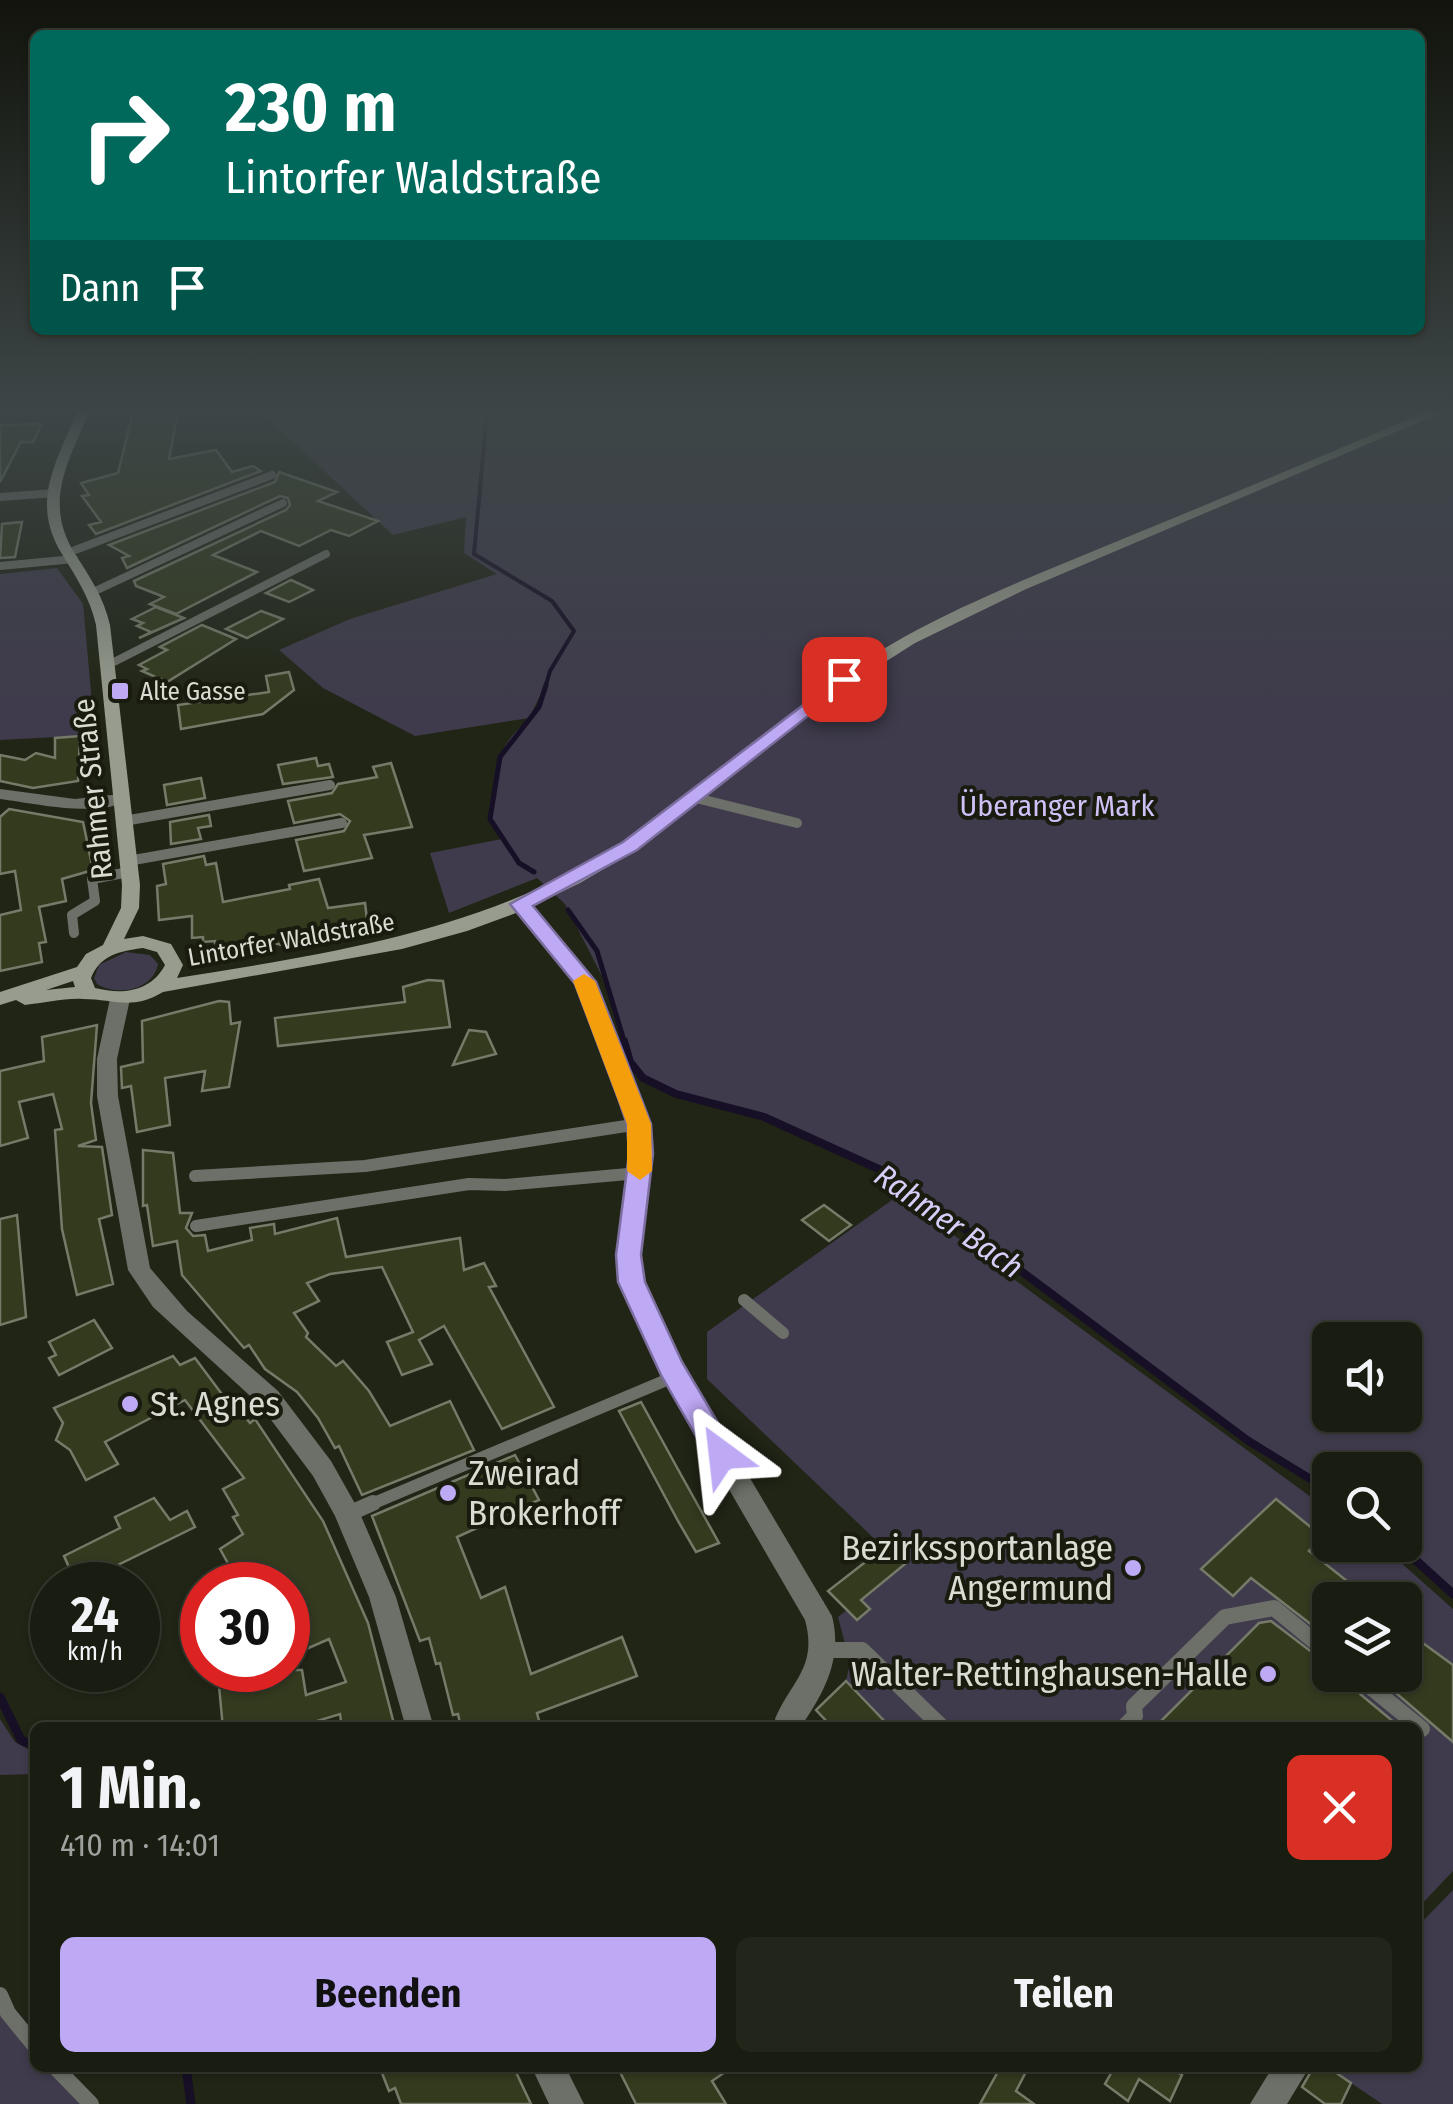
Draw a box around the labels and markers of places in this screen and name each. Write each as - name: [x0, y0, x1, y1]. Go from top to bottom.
- pin: [802, 637, 887, 722]
- place label: Alte Gasse: [140, 677, 246, 707]
- marker: Alte Gasse: [109, 680, 131, 702]
- place label: St. Agnes: [150, 1383, 280, 1425]
- marker: St. Agnes: [119, 1393, 141, 1415]
- place label: Zweirad Brokerhoff: [468, 1452, 623, 1534]
- marker: Zweirad Brokerhoff: [437, 1482, 459, 1504]
- place label: Bezirkssportanlage Angermund: [841, 1527, 1113, 1609]
- marker: Bezirkssportanlage Angermund: [1122, 1557, 1144, 1579]
- place label: Walter-Rettinghausen-Halle: [851, 1653, 1248, 1695]
- marker: Walter-Rettinghausen-Halle: [1257, 1663, 1279, 1685]

